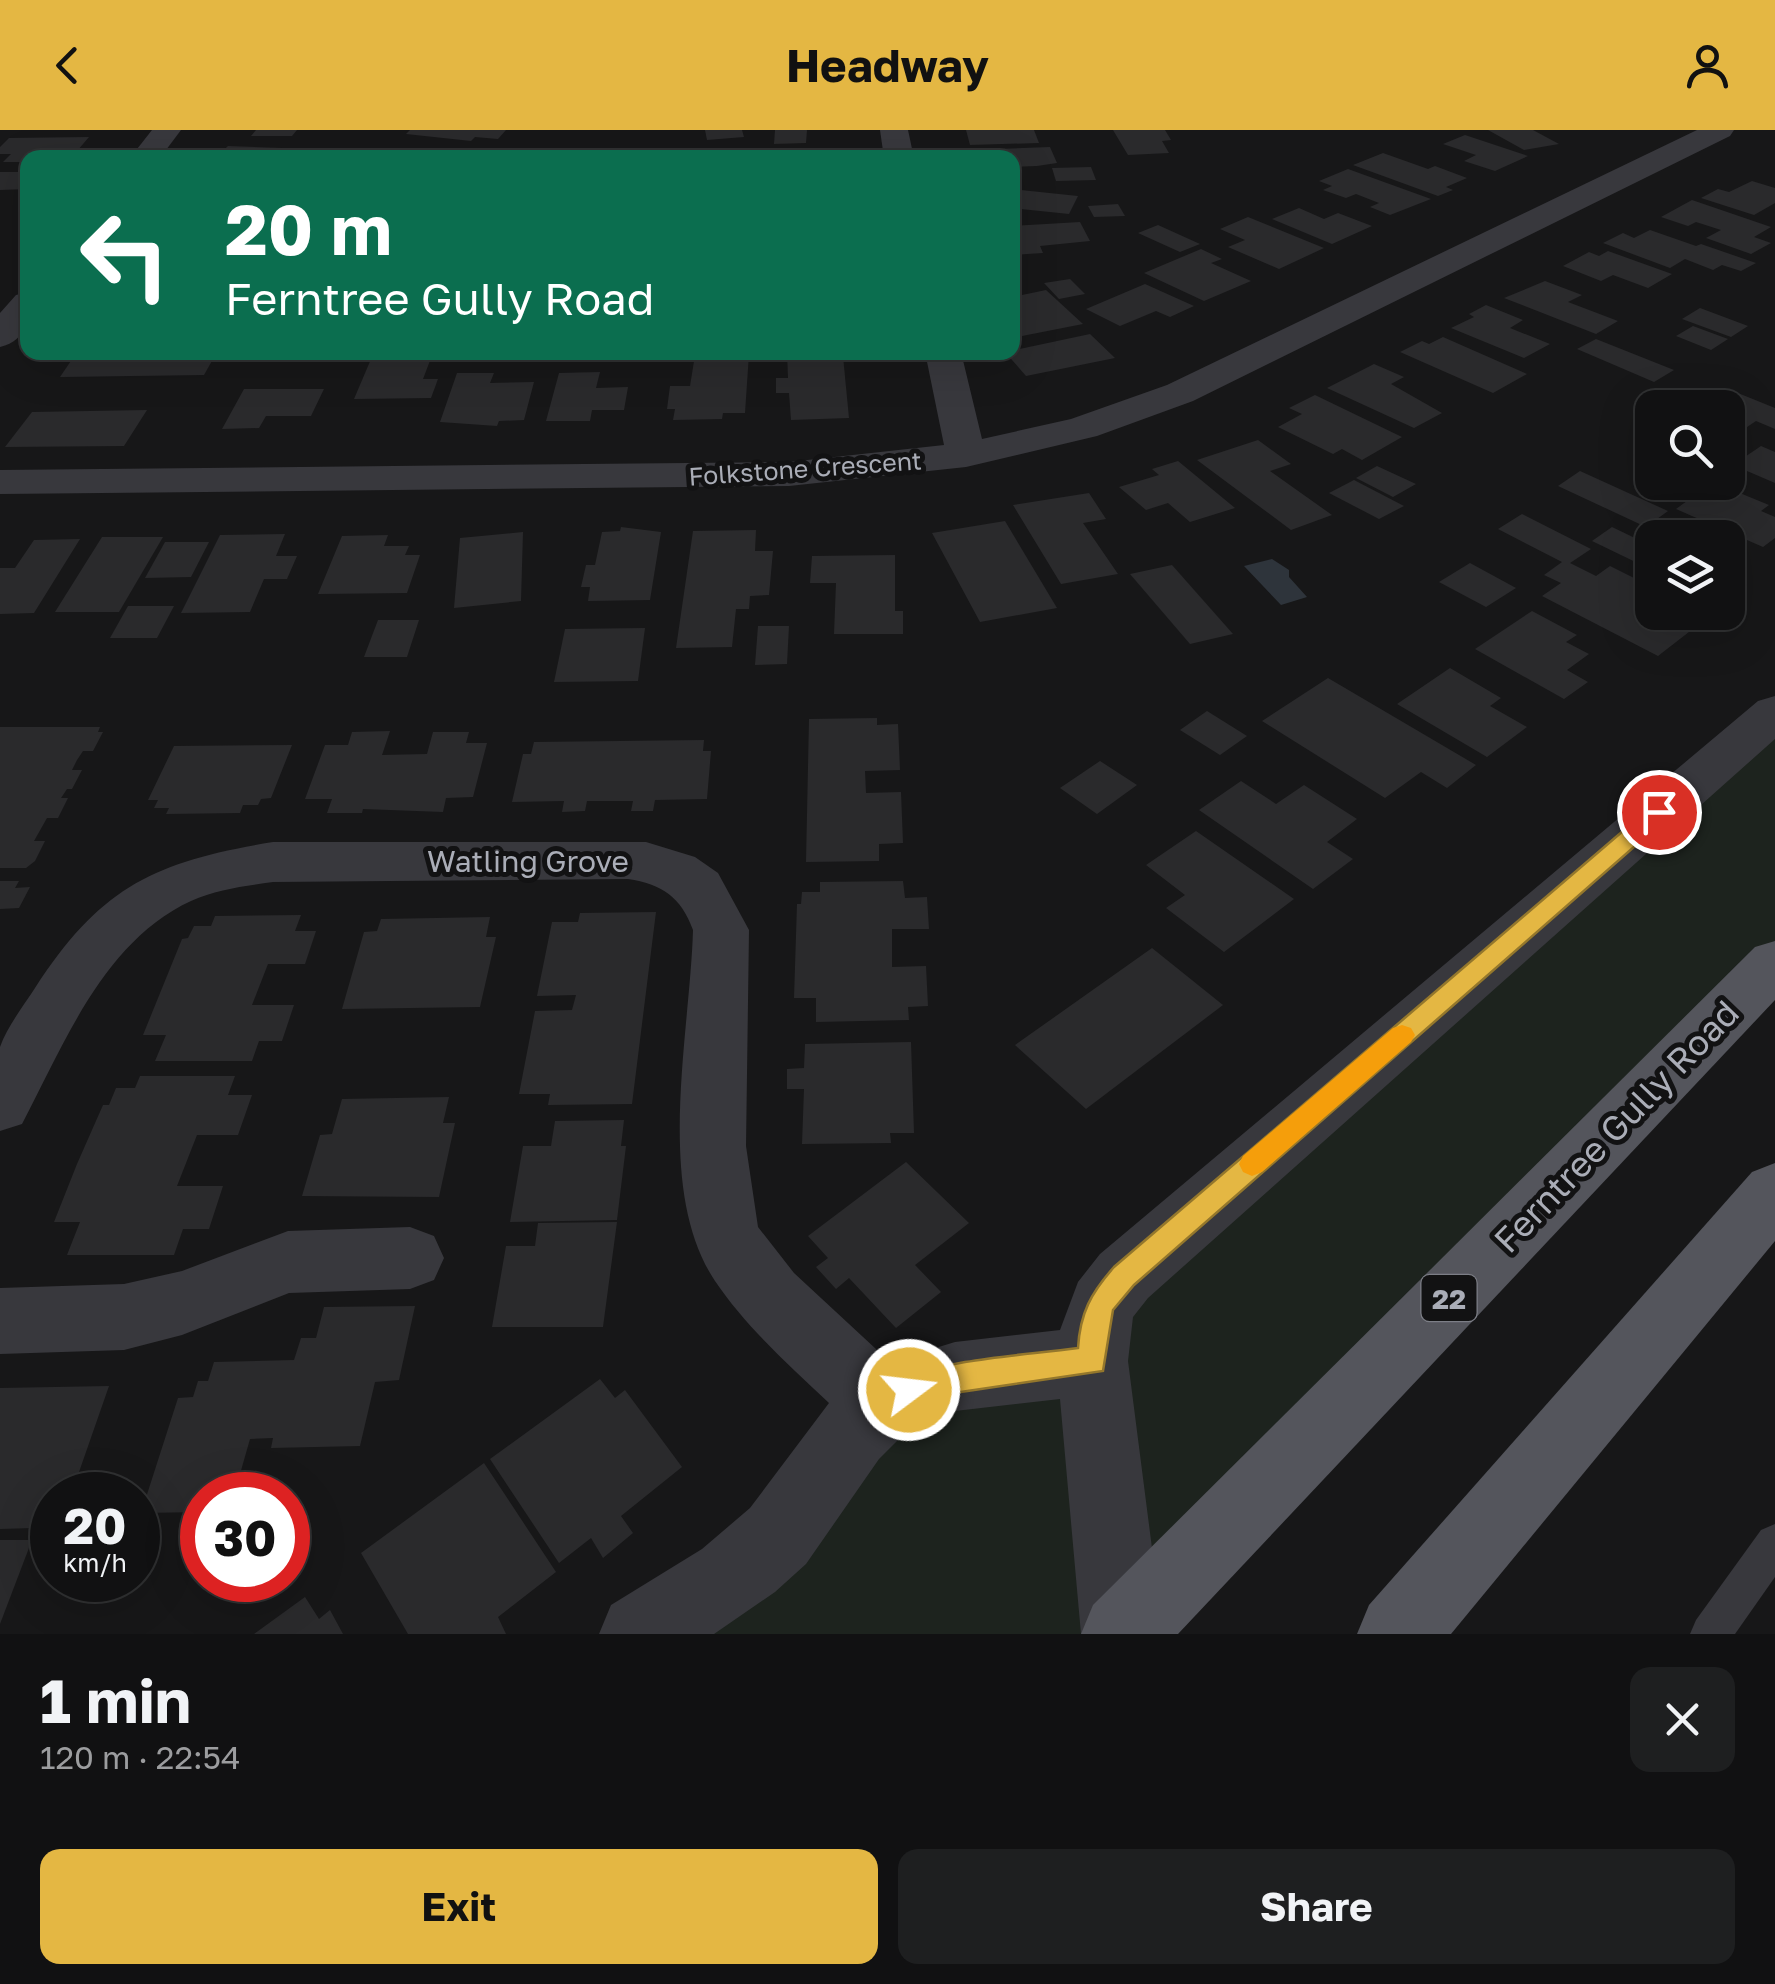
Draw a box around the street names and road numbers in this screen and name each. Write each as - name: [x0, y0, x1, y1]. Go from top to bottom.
- street label: Folkstone Crescent: [687, 444, 923, 492]
- street label: Watling Grove: [427, 843, 629, 879]
- street label: Ferntree Gully Road: [1485, 991, 1747, 1261]
- road number: 22: [1422, 1275, 1476, 1321]

